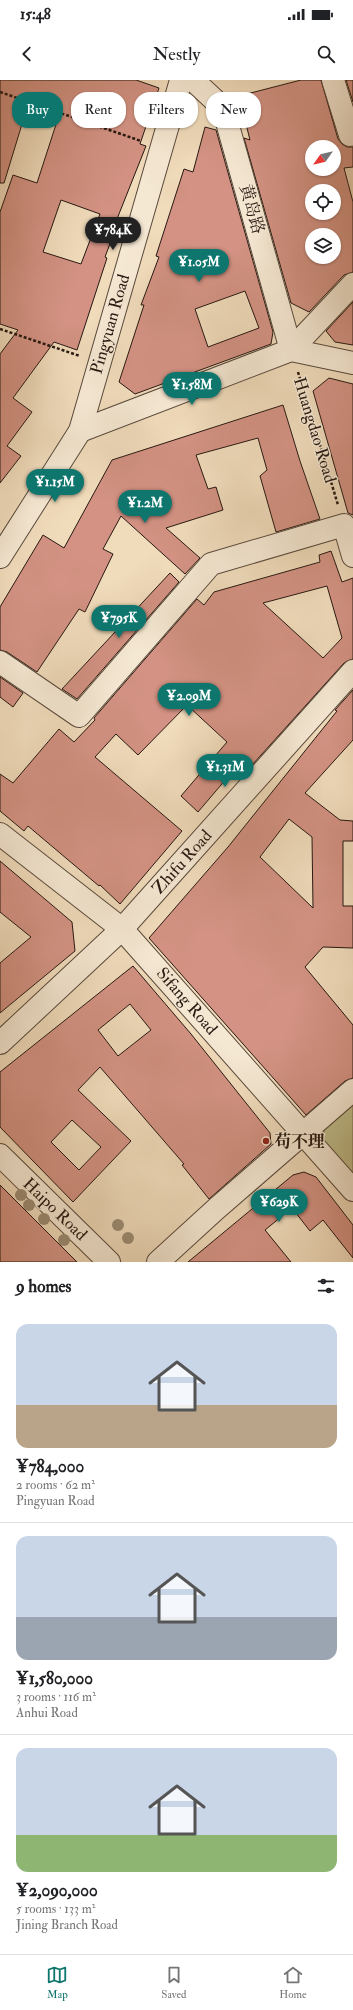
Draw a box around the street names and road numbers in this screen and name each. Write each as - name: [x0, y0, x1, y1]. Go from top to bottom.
- street label: 黄岛路: [235, 182, 269, 236]
- street label: Pingyuan Road: [86, 271, 135, 377]
- street label: Huangdao Road: [289, 375, 341, 486]
- street label: Zhifu Road: [148, 825, 217, 899]
- street label: Sifang Road: [152, 963, 222, 1040]
- street label: Haipo Road: [18, 1173, 92, 1246]

